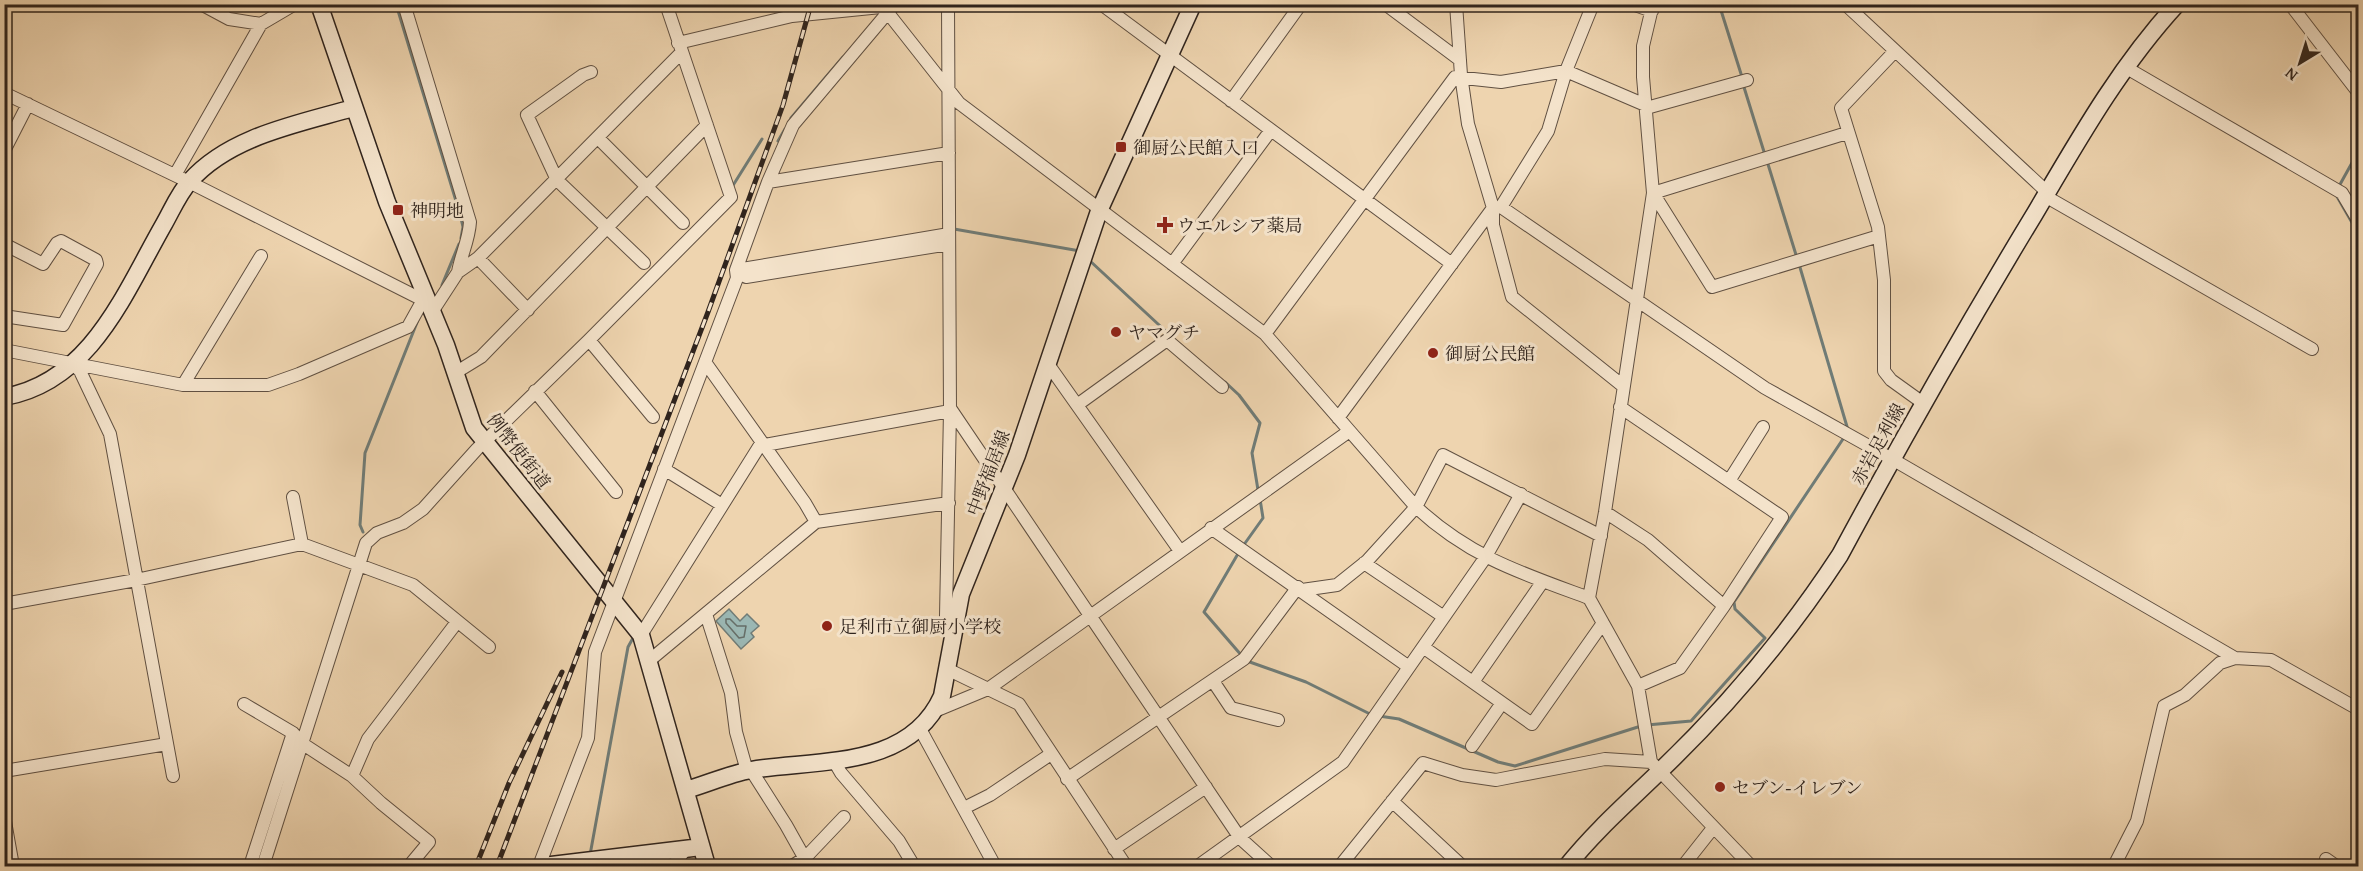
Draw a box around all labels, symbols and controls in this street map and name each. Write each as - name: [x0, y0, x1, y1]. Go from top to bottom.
- north arrow: [2270, 33, 2330, 93]
- text: N: [2279, 62, 2302, 88]
- place label: 御厨公民館入口: [1133, 134, 1259, 161]
- marker: 御厨公民館入口: [1114, 140, 1128, 154]
- place label: 神明地: [410, 197, 464, 224]
- marker: 神明地: [391, 203, 405, 217]
- place label: ウエルシア薬局: [1177, 212, 1303, 239]
- marker: ウエルシア薬局: [1158, 218, 1172, 232]
- place label: ヤマグチ: [1128, 319, 1200, 346]
- marker: ヤマグチ: [1109, 325, 1123, 339]
- place label: 御厨公民館: [1445, 340, 1535, 367]
- marker: 御厨公民館: [1426, 346, 1440, 360]
- street label: 赤岩足利線: [1844, 398, 1912, 490]
- street label: 例幣使街道: [481, 407, 557, 495]
- street label: 中野福居線: [959, 426, 1017, 520]
- place label: 足利市立御厨小学校: [839, 613, 1001, 640]
- marker: 足利市立御厨小学校: [820, 619, 834, 633]
- place label: セブン-イレブン: [1732, 774, 1863, 801]
- marker: セブン-イレブン: [1713, 780, 1727, 794]

